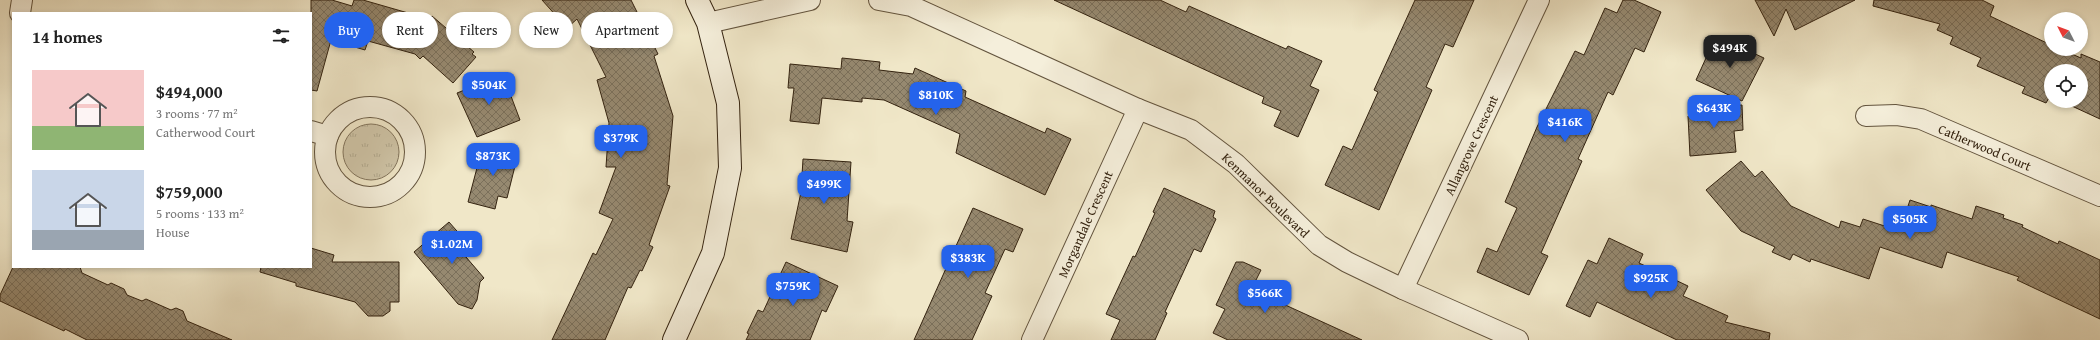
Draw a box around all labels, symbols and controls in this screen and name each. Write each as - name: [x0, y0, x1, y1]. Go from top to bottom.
- chip: Buy: [324, 12, 374, 48]
- chip: Rent: [382, 12, 438, 48]
- chip: Filters: [446, 12, 511, 48]
- chip: New: [519, 12, 573, 48]
- chip: Apartment: [581, 12, 673, 48]
- north arrow: [2044, 12, 2088, 56]
- map controls: [2044, 12, 2088, 108]
- text: 14 homes: [32, 24, 103, 49]
- icon: filters: [270, 25, 292, 47]
- pin: $494K: [1702, 35, 1758, 69]
- text: $494K: [1712, 38, 1748, 57]
- button: locate: [2044, 64, 2088, 108]
- pin: $504K: [461, 72, 517, 106]
- text: $504K: [471, 75, 507, 94]
- text: $494,000: [156, 79, 222, 104]
- pin: $810K: [908, 82, 964, 116]
- text: $810K: [918, 85, 954, 104]
- icon: home: [64, 86, 112, 134]
- street label: Allangrove Crescent: [1440, 91, 1503, 199]
- pin: $643K: [1686, 95, 1742, 129]
- text: $643K: [1696, 98, 1732, 117]
- text: 3 rooms · 77 m²: [156, 104, 238, 123]
- pin: $416K: [1537, 109, 1593, 143]
- text: $416K: [1547, 112, 1583, 131]
- street label: Catherwood Court: [1935, 119, 2035, 176]
- text: Catherwood Court: [156, 123, 255, 142]
- pin: $379K: [593, 125, 649, 159]
- text: $379K: [603, 128, 639, 147]
- pin: $873K: [465, 143, 521, 177]
- text: $873K: [475, 146, 511, 165]
- street label: Kenmanor Boulevard: [1218, 148, 1314, 242]
- street label: Morgandale Crescent: [1053, 167, 1118, 281]
- pin: $499K: [796, 171, 852, 205]
- text: $499K: [806, 174, 842, 193]
- text: $759,000: [156, 179, 222, 204]
- icon: home: [64, 186, 112, 234]
- text: 5 rooms · 133 m²: [156, 204, 244, 223]
- pin: $505K: [1882, 206, 1938, 240]
- text: $505K: [1892, 209, 1928, 228]
- text: House: [156, 223, 190, 242]
- pin: $1.02M: [419, 231, 485, 265]
- text: $1.02M: [431, 234, 473, 253]
- pin: $383K: [940, 245, 996, 279]
- text: $383K: [950, 248, 986, 267]
- pin: $925K: [1623, 265, 1679, 299]
- text: $925K: [1633, 268, 1669, 287]
- pin: $759K: [765, 273, 821, 307]
- text: $759K: [775, 276, 811, 295]
- pin: $566K: [1237, 280, 1293, 314]
- text: $566K: [1247, 283, 1283, 302]

